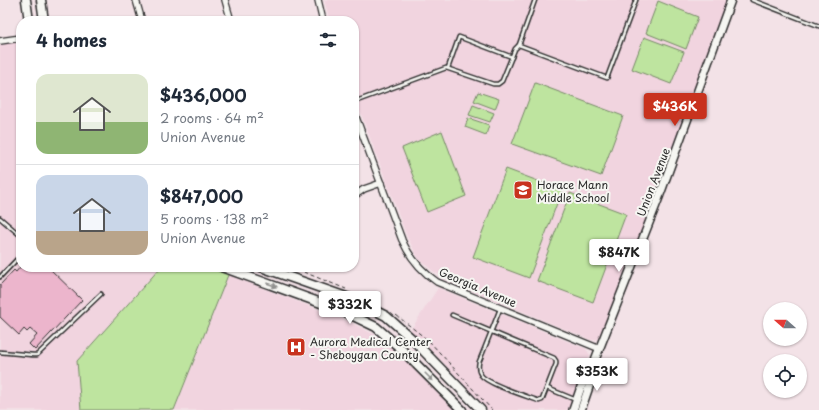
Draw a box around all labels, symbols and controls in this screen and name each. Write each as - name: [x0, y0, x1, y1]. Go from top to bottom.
- text: 4 homes: [36, 27, 107, 53]
- icon: filters: [317, 29, 339, 51]
- text: $436,000: [160, 82, 247, 108]
- icon: home: [68, 90, 116, 138]
- pin: $436K: [647, 93, 703, 127]
- text: $436K: [653, 96, 697, 115]
- text: 2 rooms · 64 m²: [160, 108, 264, 127]
- text: Union Avenue: [160, 127, 246, 146]
- street label: Union Avenue: [632, 145, 674, 219]
- place label: Horace Mann Middle School: [537, 176, 609, 206]
- school or university icon: Horace Mann Middle School: [512, 179, 534, 201]
- text: $847,000: [160, 183, 243, 209]
- icon: home: [68, 191, 116, 239]
- text: 5 rooms · 138 m²: [160, 209, 269, 228]
- text: Union Avenue: [160, 228, 246, 247]
- pin: $847K: [591, 239, 647, 273]
- text: $847K: [598, 242, 640, 261]
- street label: Georgia Avenue: [437, 263, 519, 311]
- one-way arrow: [266, 282, 278, 288]
- pin: $332K: [322, 291, 378, 325]
- text: $332K: [328, 294, 372, 313]
- north arrow: [763, 302, 807, 346]
- map controls: [763, 302, 807, 398]
- place label: Aurora Medical Center - Sheboygan County: [310, 333, 432, 363]
- hospital icon: Aurora Medical Center - Sheboygan County: [285, 336, 307, 358]
- button: locate: [763, 354, 807, 398]
- pin: $353K: [569, 358, 625, 392]
- text: $353K: [576, 361, 618, 380]
- one-way arrow: [425, 372, 434, 382]

